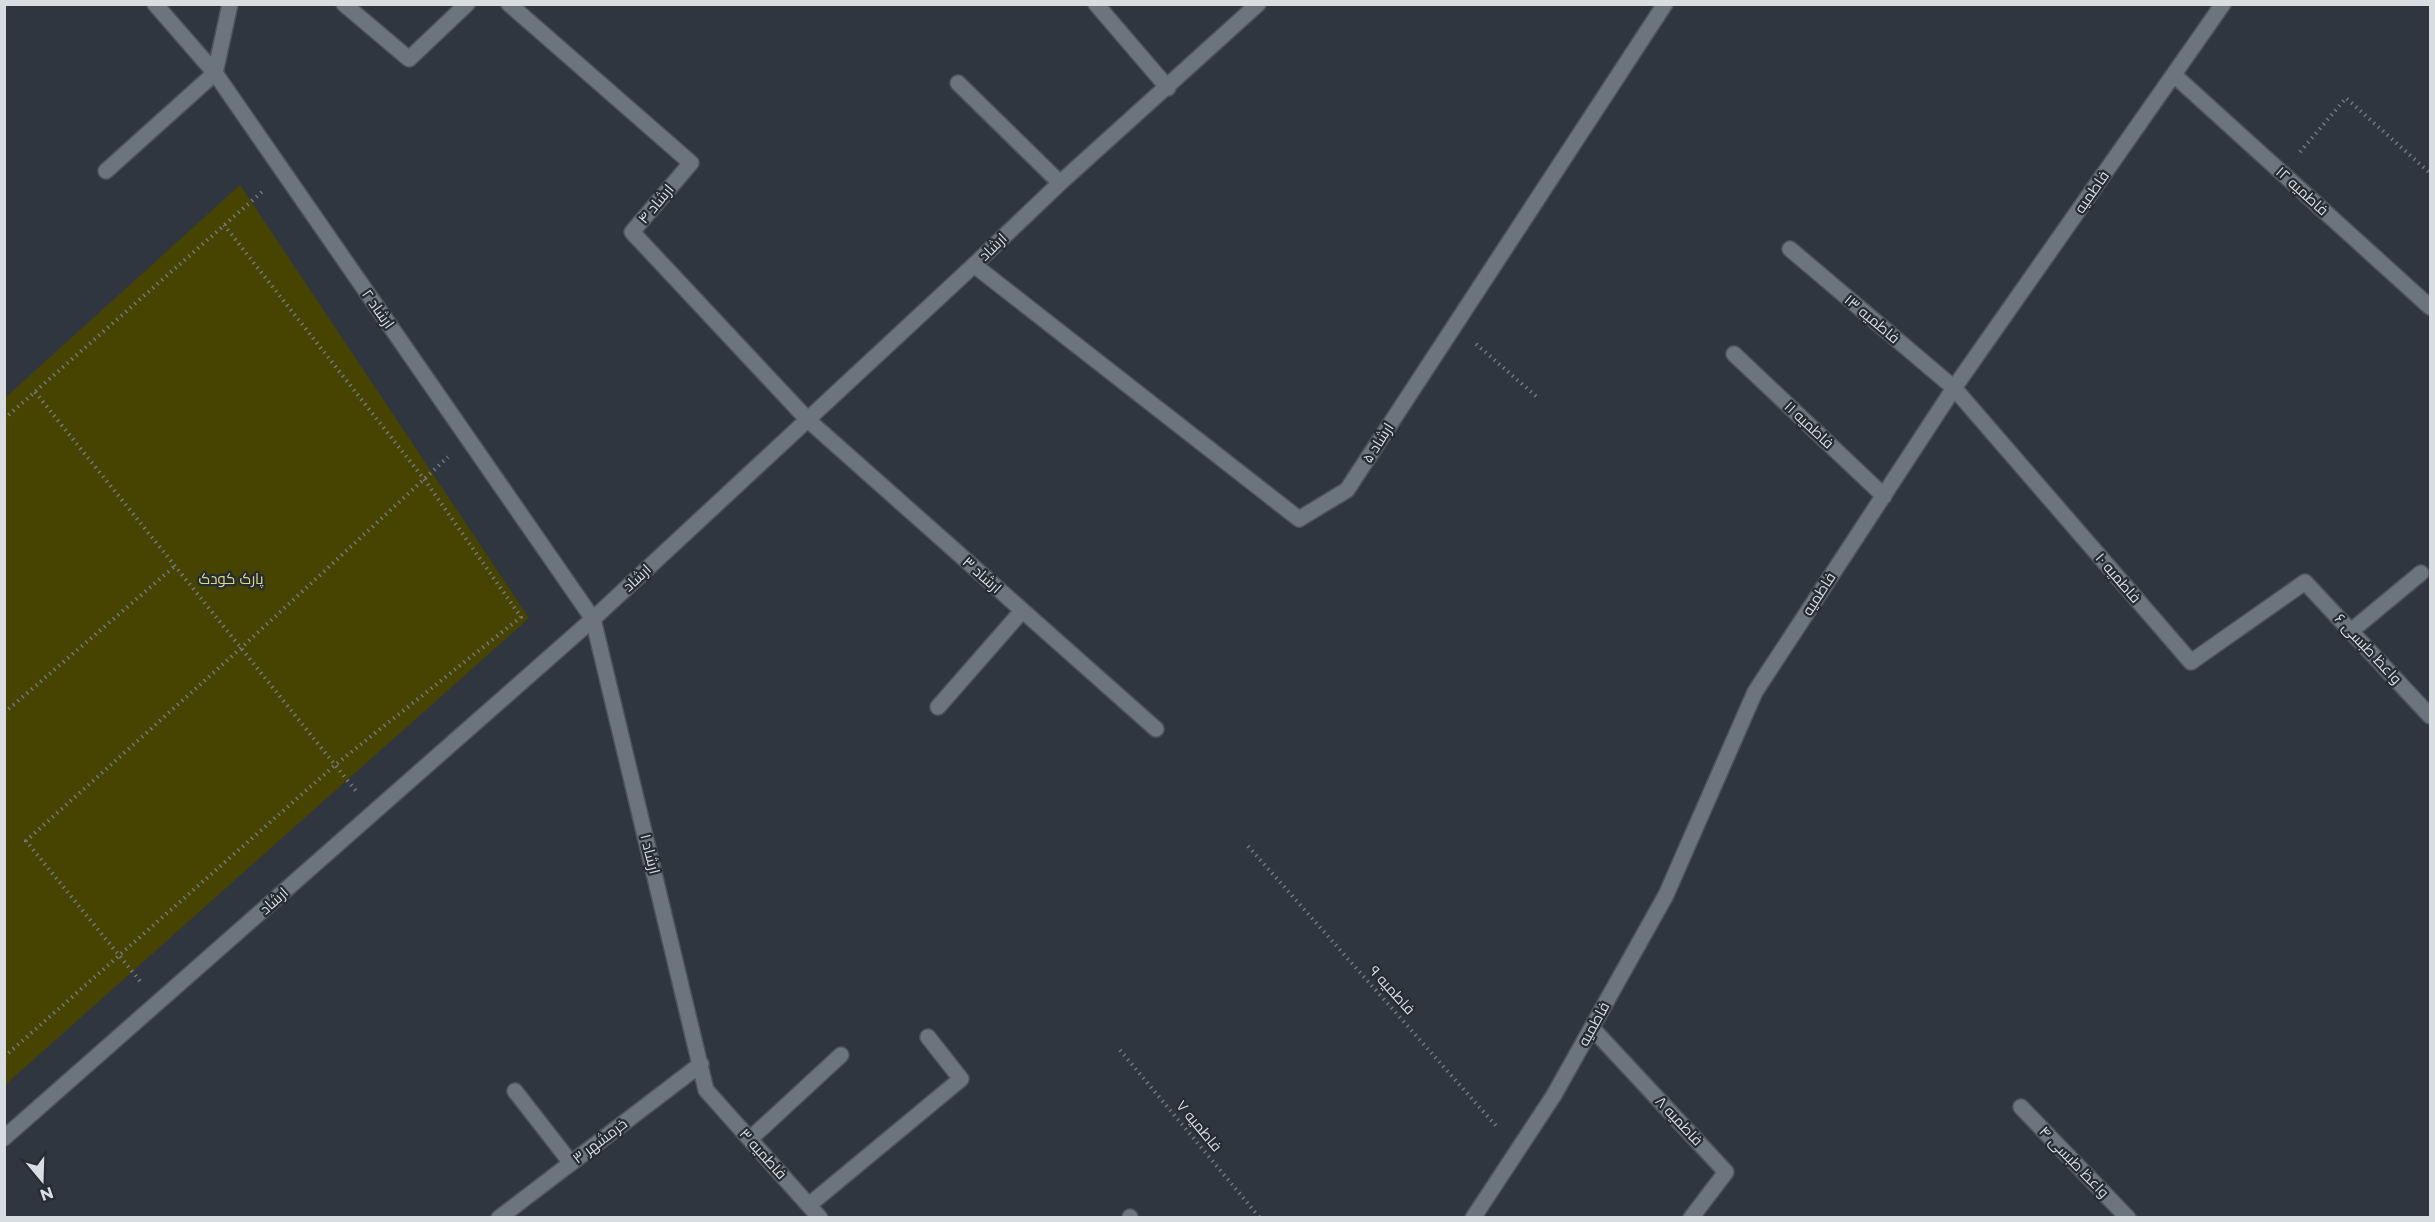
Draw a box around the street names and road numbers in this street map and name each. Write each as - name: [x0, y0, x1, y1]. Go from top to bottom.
- street label: فاطمیه ۱۲: [2272, 162, 2333, 219]
- street label: فاطمیه: [2070, 167, 2113, 217]
- street label: ارشاد ۴: [634, 180, 678, 227]
- street label: ارشاد: [975, 229, 1011, 265]
- street label: ارشاد ۲: [358, 285, 399, 332]
- street label: فاطمیه ۱۳: [1841, 290, 1904, 347]
- street label: فاطمیه ۱۱: [1781, 397, 1838, 452]
- street label: ارشاد ۵: [1358, 419, 1398, 466]
- street label: فاطمیه ۱۰: [2091, 549, 2145, 607]
- street label: ارشاد ۳: [959, 552, 1006, 597]
- street label: ارشاد: [618, 560, 655, 596]
- street label: فاطمیه: [1798, 568, 1840, 619]
- street label: واعظ طبسی ۶: [2330, 609, 2406, 689]
- street label: ارشاد ۱: [636, 832, 665, 876]
- street label: ارشاد: [255, 883, 292, 918]
- street label: فاطمیه ۹: [1365, 961, 1419, 1018]
- street label: فاطمیه: [1574, 998, 1613, 1049]
- street label: فاطمیه ۸: [1652, 1092, 1707, 1150]
- street label: فاطمیه ۷: [1172, 1096, 1226, 1155]
- street label: خرمشهر ۳: [568, 1114, 632, 1168]
- street label: واعظ طبسی ۴: [2035, 1122, 2113, 1202]
- street label: فاطمیه ۳: [736, 1124, 791, 1183]

